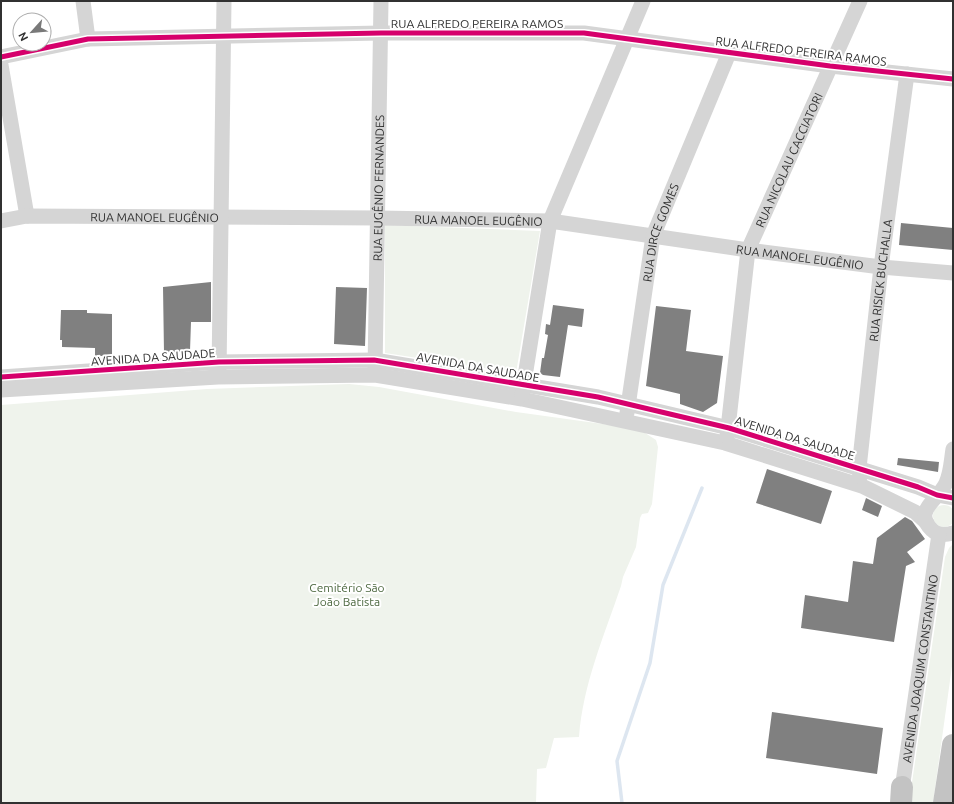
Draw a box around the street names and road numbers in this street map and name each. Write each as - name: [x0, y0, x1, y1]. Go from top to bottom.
- street label: RUA ALFREDO PEREIRA RAMOS: [391, 17, 563, 30]
- street label: RUA ALFREDO PEREIRA RAMOS: [715, 34, 887, 68]
- street label: RUA NICOLAU CACCIATORI: [753, 91, 824, 229]
- street label: RUA EUGÊNIO FERNANDES: [370, 115, 386, 261]
- street label: RUA DIRCE GOMES: [640, 181, 681, 283]
- street label: RUA MANOEL EUGÊNIO: [90, 210, 219, 224]
- street label: RUA MANOEL EUGÊNIO: [414, 212, 543, 227]
- street label: RUA RISICK BUCHALLA: [866, 218, 894, 342]
- street label: RUA MANOEL EUGÊNIO: [735, 242, 864, 271]
- street label: AVENIDA DA SAUDADE: [90, 346, 216, 368]
- street label: AVENIDA DA SAUDADE: [416, 350, 541, 384]
- street label: AVENIDA DA SAUDADE: [734, 414, 857, 463]
- street label: AVENIDA JOAQUIM CONSTANTINO: [899, 573, 940, 763]

